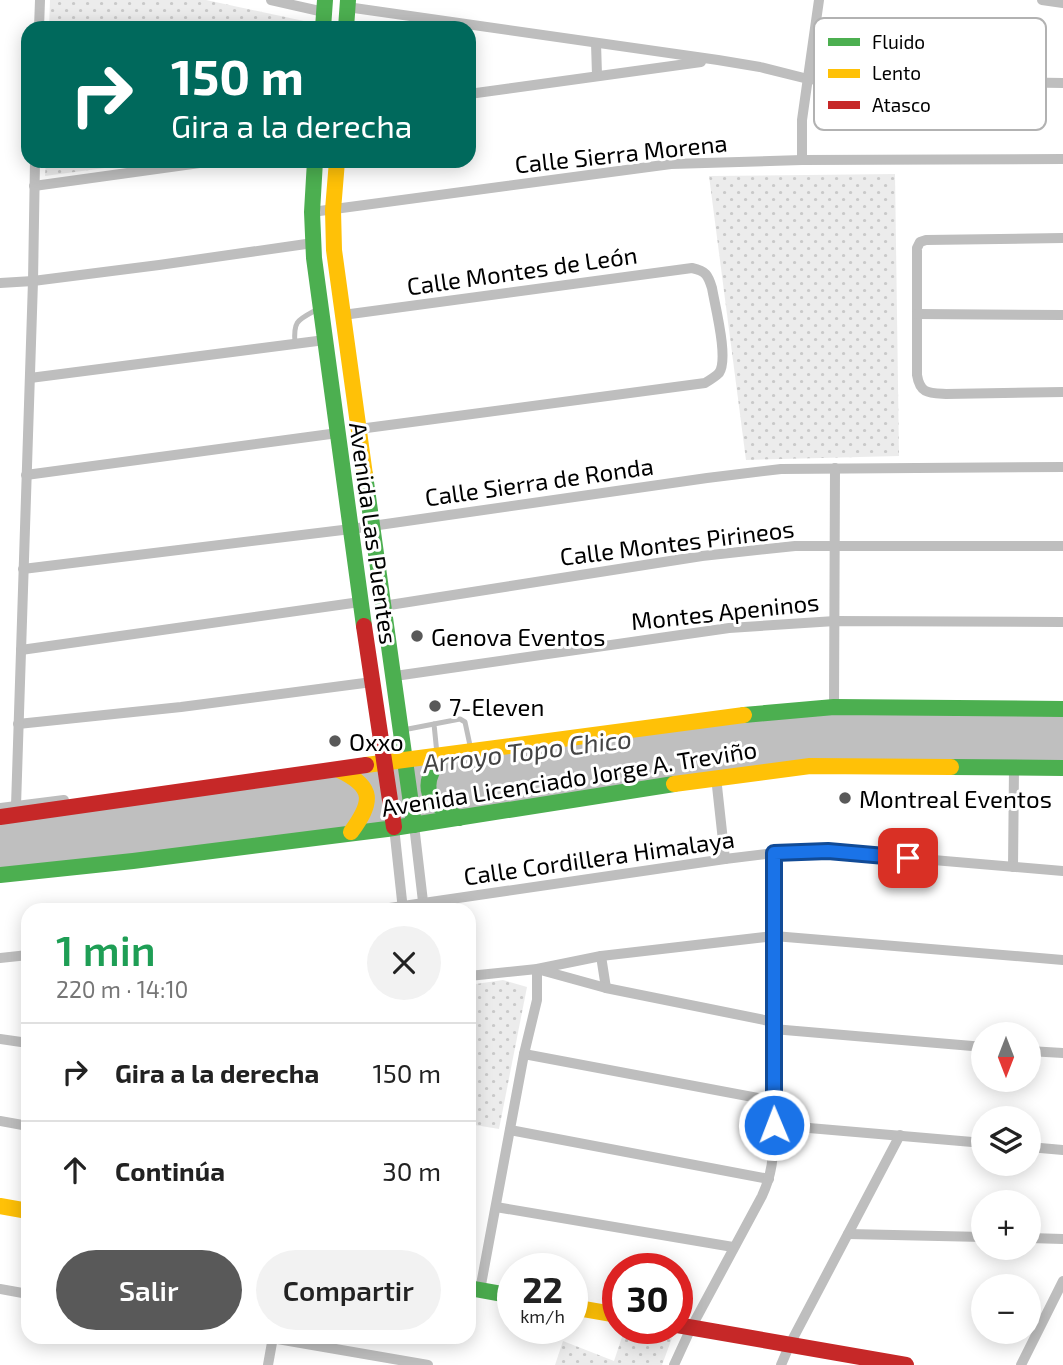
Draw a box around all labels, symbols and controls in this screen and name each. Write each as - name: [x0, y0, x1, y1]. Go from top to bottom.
- legend: [814, 18, 1046, 130]
- text: Fluido: [872, 30, 925, 53]
- text: 150 m: [171, 46, 304, 105]
- icon: right: [56, 49, 147, 140]
- text: Lento: [872, 61, 921, 84]
- text: Atasco: [872, 93, 931, 116]
- text: Gira a la derecha: [171, 106, 412, 144]
- street label: Calle Sierra Morena: [513, 127, 729, 179]
- street label: Calle Montes de León: [405, 239, 639, 301]
- street label: Avenida Las Puentes: [344, 420, 404, 646]
- street label: Calle Sierra de Ronda: [423, 451, 655, 511]
- street label: Calle Montes Pirineos: [558, 513, 796, 571]
- street label: Montes Apeninos: [629, 587, 821, 635]
- place label: Genova Eventos: [431, 622, 605, 651]
- marker: Genova Eventos: [409, 628, 425, 644]
- place label: 7-Eleven: [449, 692, 544, 721]
- marker: 7-Eleven: [427, 698, 443, 714]
- water label: Arroyo Topo Chico: [420, 722, 633, 779]
- place label: Oxxo: [349, 727, 404, 756]
- marker: Oxxo: [327, 733, 343, 749]
- street label: Avenida Licenciado Jorge A. Treviño: [379, 734, 759, 822]
- place label: Montreal Eventos: [859, 784, 1052, 813]
- marker: Montreal Eventos: [837, 790, 853, 806]
- street label: Calle Cordillera Himalaya: [462, 824, 736, 890]
- pin: [878, 828, 938, 888]
- icon: arrive: [889, 839, 927, 877]
- text: 1 min: [56, 924, 156, 974]
- button: close: [367, 926, 441, 1000]
- text: 220 m · 14:10: [56, 975, 188, 1003]
- north arrow: [971, 1022, 1041, 1092]
- map controls: [971, 1022, 1041, 1344]
- icon: right: [56, 1053, 94, 1091]
- text: Gira a la derecha: [115, 1057, 319, 1088]
- text: 150 m: [372, 1057, 441, 1088]
- position arrow: [737, 1088, 811, 1162]
- button: layers: [971, 1106, 1041, 1176]
- icon: ahead: [56, 1151, 94, 1189]
- text: Continúa: [115, 1155, 225, 1186]
- text: 30 m: [382, 1155, 441, 1186]
- button: +: [971, 1190, 1041, 1260]
- button: Salir: [56, 1250, 242, 1330]
- button: Compartir: [256, 1250, 441, 1330]
- speed limit sign: 30: [602, 1253, 693, 1344]
- text: 22: [522, 1268, 563, 1310]
- button: −: [971, 1274, 1041, 1344]
- text: km/h: [520, 1305, 565, 1327]

